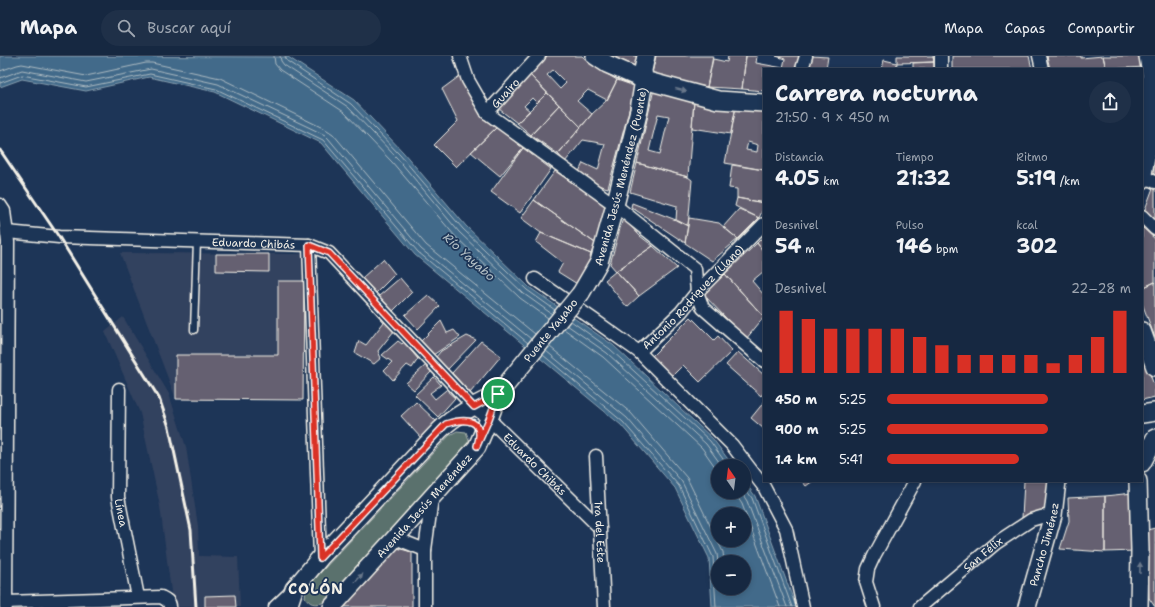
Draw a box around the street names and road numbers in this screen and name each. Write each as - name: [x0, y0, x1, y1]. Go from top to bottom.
- street label: Guairo: [488, 75, 523, 112]
- street label: Avenida Jesús Menéndez (Puente): [591, 87, 651, 268]
- street label: Eduardo Chibás: [212, 235, 296, 253]
- street label: Antonio Rodriguez (Llano): [639, 242, 747, 353]
- street label: Puente Yayabo: [520, 295, 582, 366]
- street label: Eduardo Chibás: [500, 430, 570, 499]
- street label: Avenida Jesús Menéndez: [373, 450, 476, 561]
- street label: Línea: [111, 497, 131, 528]
- street label: 1ra del Este: [590, 500, 609, 563]
- street label: Pancho Jiménez: [1026, 502, 1062, 588]
- street label: San Félix: [960, 534, 1006, 576]

